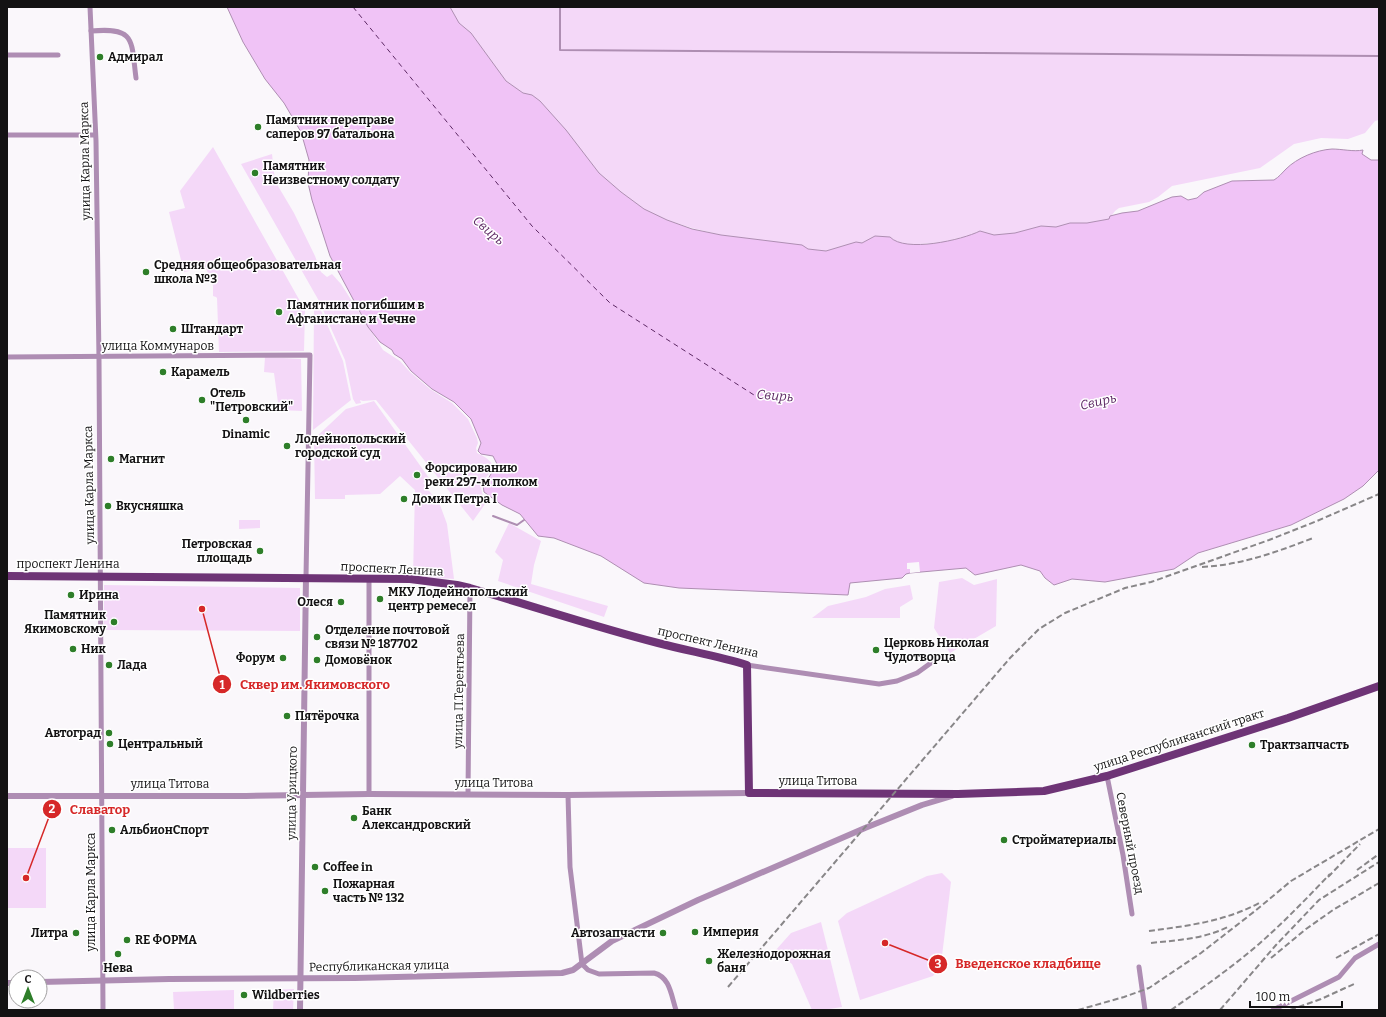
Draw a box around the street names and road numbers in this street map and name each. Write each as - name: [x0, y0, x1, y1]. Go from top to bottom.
- street label: улица Карла Маркса: [77, 101, 93, 222]
- street label: улица Коммунаров: [101, 339, 214, 353]
- street label: улица Карла Маркса: [81, 425, 97, 546]
- street label: проспект Ленина: [16, 557, 120, 571]
- street label: проспект Ленина: [340, 559, 444, 579]
- street label: проспект Ленина: [656, 624, 760, 661]
- street label: улица П.Терентьева: [451, 633, 467, 750]
- street label: улица Республиканский тракт: [1091, 706, 1266, 775]
- street label: улица Урицкого: [284, 746, 300, 841]
- street label: улица Титова: [778, 774, 858, 788]
- street label: улица Титова: [454, 776, 534, 790]
- street label: улица Титова: [130, 777, 210, 791]
- street label: Северный проезд: [1113, 791, 1147, 895]
- street label: улица Карла Маркса: [84, 832, 98, 952]
- street label: Республиканская улица: [309, 958, 450, 974]

